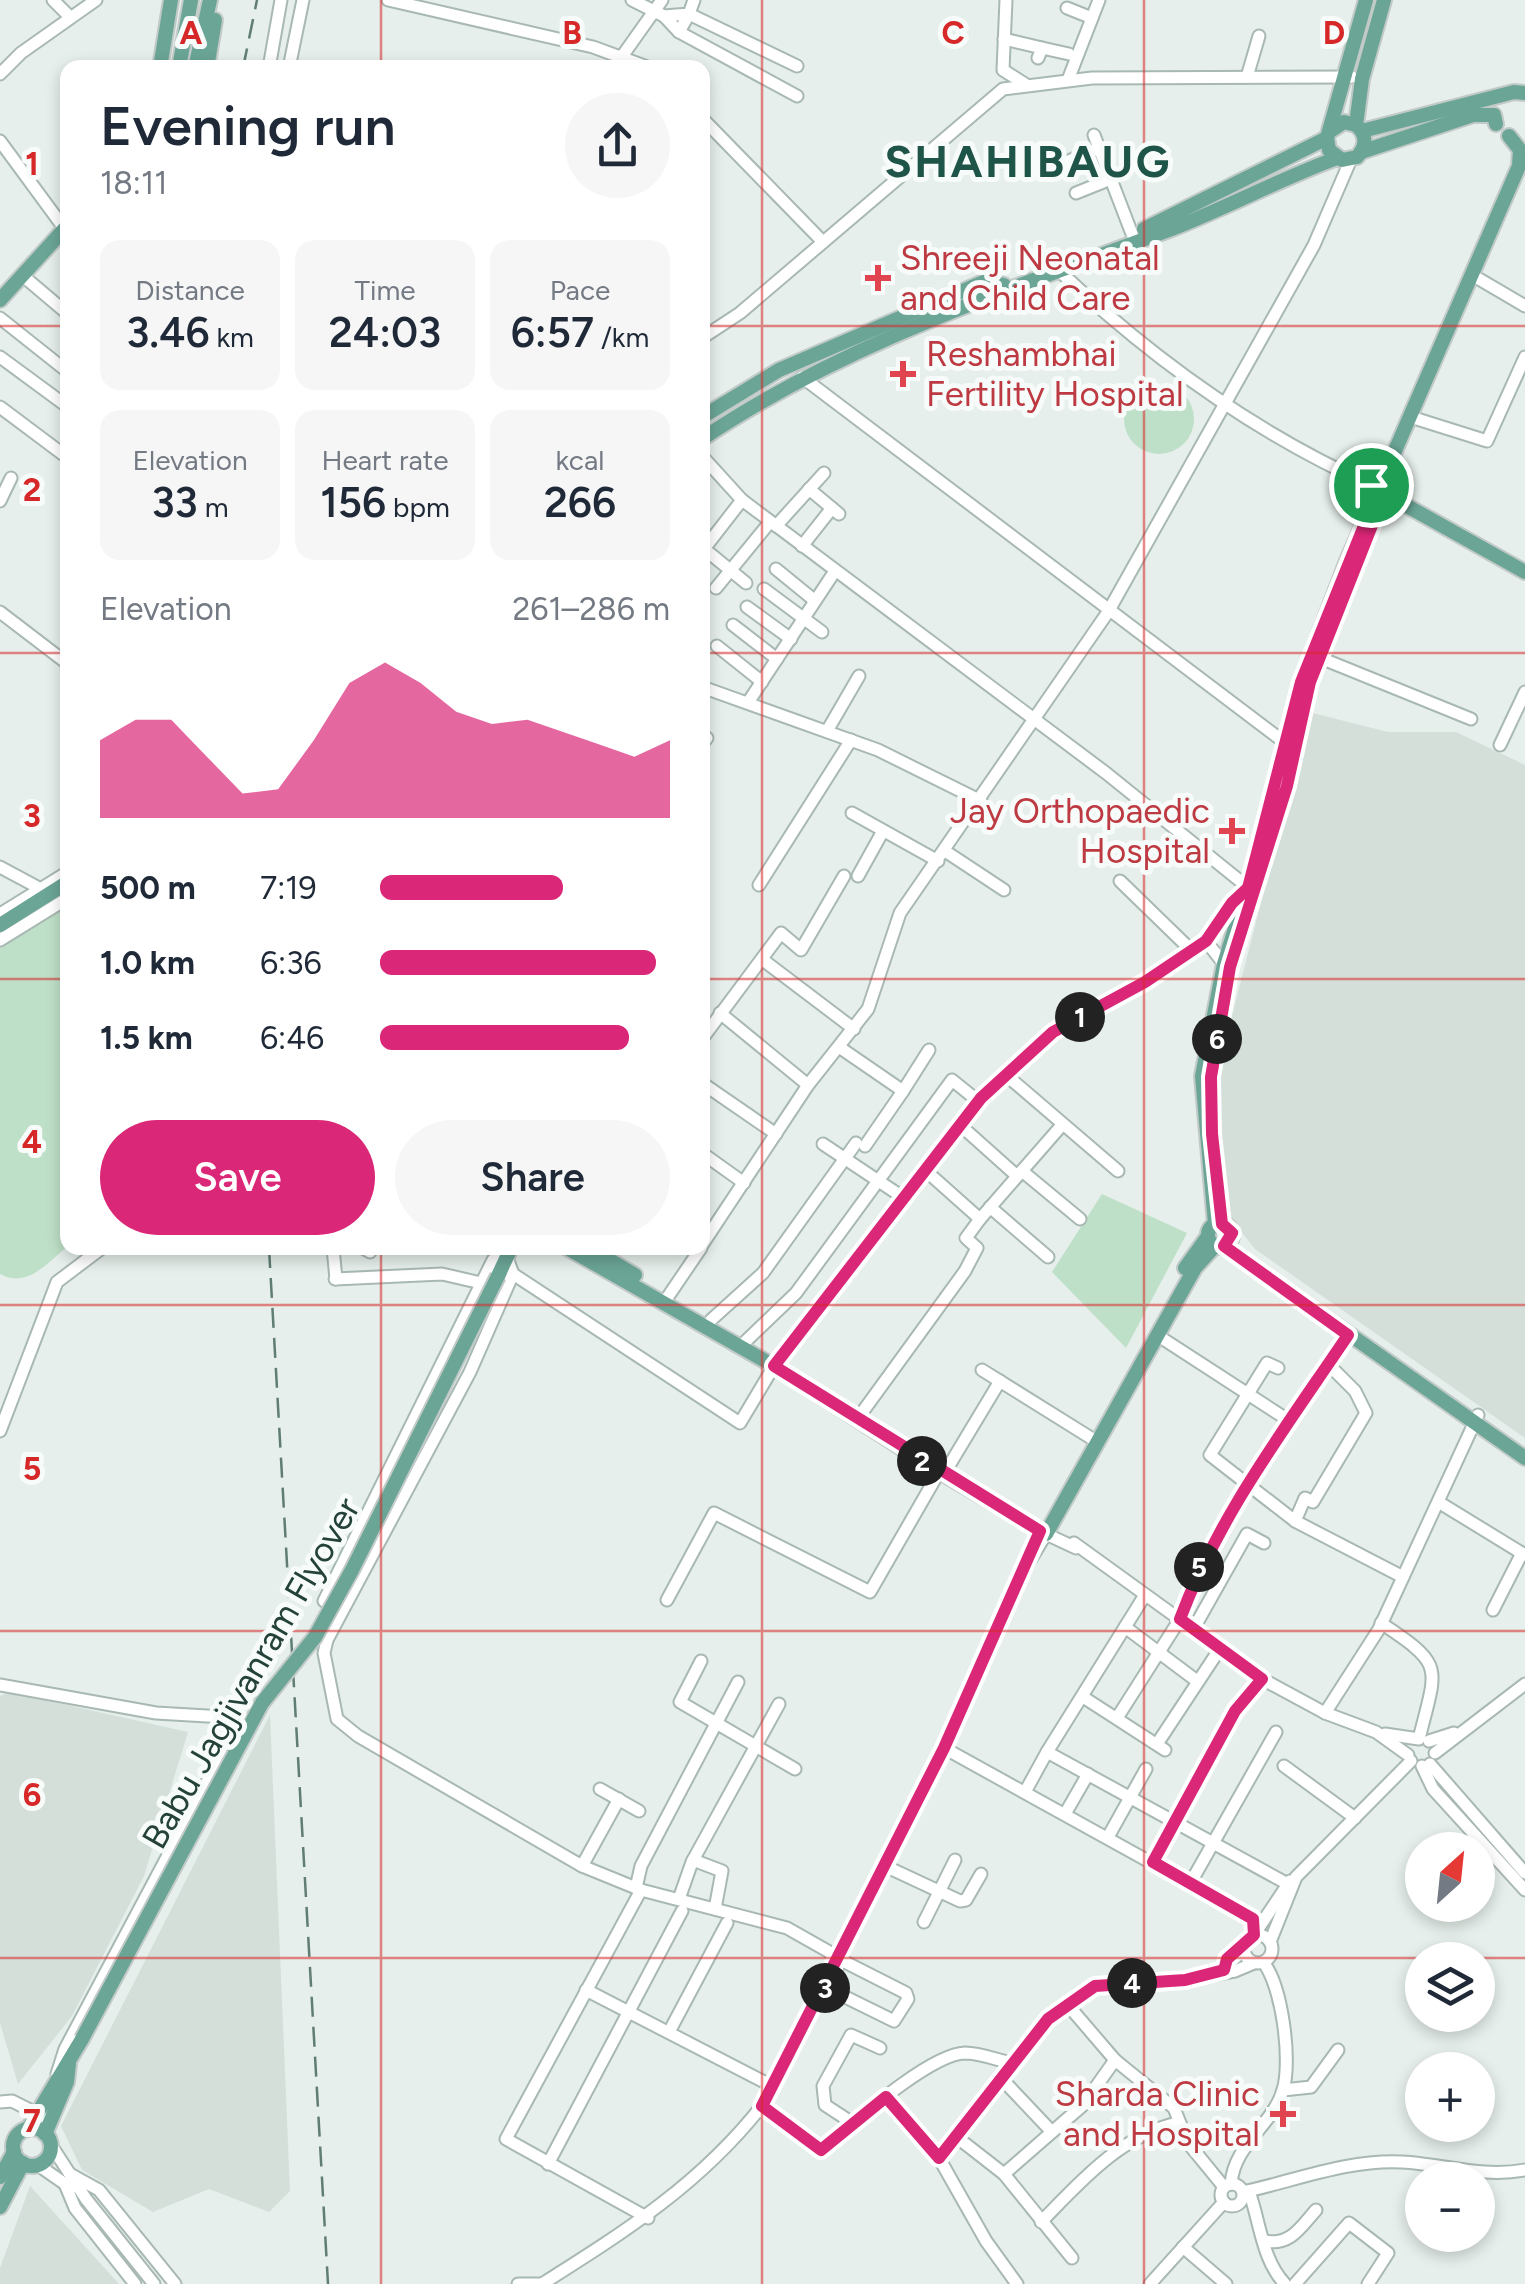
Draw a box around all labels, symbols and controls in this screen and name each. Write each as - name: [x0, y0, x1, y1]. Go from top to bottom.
- text: A: [180, 14, 203, 52]
- text: B: [562, 14, 582, 52]
- text: C: [941, 14, 965, 52]
- text: D: [1323, 14, 1345, 52]
- text: Evening run: [100, 93, 396, 159]
- button: share: [565, 93, 670, 198]
- district label: SHAHIBAUG: [884, 134, 1172, 188]
- text: 1: [25, 145, 39, 183]
- text: 18:11: [100, 164, 167, 202]
- place label: Shreeji Neonatal and Child Care: [900, 237, 1160, 319]
- marker: Shreeji Neonatal and Child Care: [865, 265, 891, 291]
- text: Distance: [135, 273, 245, 307]
- text: Time: [354, 273, 416, 307]
- text: Pace: [550, 273, 610, 307]
- text: 3.46: [126, 307, 210, 358]
- text: 24:03: [329, 307, 441, 358]
- text: 6:57: [511, 307, 594, 358]
- text: km: [210, 320, 254, 354]
- text: /km: [594, 320, 649, 354]
- place label: Reshambhai Fertility Hospital: [926, 333, 1184, 415]
- marker: Reshambhai Fertility Hospital: [890, 361, 916, 387]
- text: Elevation: [132, 443, 248, 477]
- text: Heart rate: [321, 443, 449, 477]
- text: kcal: [556, 443, 604, 477]
- pin: [1329, 443, 1414, 528]
- icon: arrive: [1344, 458, 1399, 513]
- text: 2: [23, 471, 41, 509]
- text: 33: [151, 477, 198, 528]
- text: 156: [320, 477, 386, 528]
- text: 266: [544, 477, 616, 528]
- text: m: [198, 490, 229, 524]
- text: bpm: [386, 490, 450, 524]
- text: Elevation: [100, 590, 232, 628]
- text: 261–286 m: [512, 590, 670, 628]
- place label: Jay Orthopaedic Hospital: [950, 790, 1210, 872]
- text: 3: [23, 797, 41, 835]
- marker: Jay Orthopaedic Hospital: [1219, 818, 1245, 844]
- text: 500 m: [100, 869, 196, 907]
- text: 7:19: [260, 869, 317, 907]
- text: 1.0 km: [100, 944, 195, 982]
- text: 6:36: [260, 944, 322, 982]
- pin: 1: [1055, 992, 1105, 1042]
- text: 1: [1074, 1000, 1086, 1034]
- pin: 6: [1192, 1014, 1242, 1064]
- text: 1.5 km: [100, 1019, 193, 1057]
- text: 6:46: [260, 1019, 324, 1057]
- text: 6: [1209, 1022, 1225, 1056]
- button: Save: [100, 1120, 375, 1235]
- button: Share: [395, 1120, 670, 1235]
- text: 4: [22, 1123, 42, 1161]
- pin: 2: [897, 1436, 947, 1486]
- text: 2: [914, 1444, 930, 1478]
- text: 5: [23, 1450, 41, 1488]
- street label: Babu Jagjivanram Flyover: [133, 1490, 369, 1856]
- pin: 5: [1174, 1542, 1224, 1592]
- text: 5: [1191, 1550, 1207, 1584]
- text: 6: [23, 1776, 41, 1814]
- north arrow: [1405, 1832, 1495, 1922]
- map controls: [1405, 1832, 1495, 2252]
- button: layers: [1405, 1942, 1495, 2032]
- pin: 4: [1107, 1958, 1157, 2008]
- pin: 3: [800, 1963, 850, 2013]
- text: 4: [1123, 1966, 1141, 2000]
- text: 3: [817, 1971, 833, 2005]
- button: +: [1405, 2052, 1495, 2142]
- place label: Sharda Clinic and Hospital: [1055, 2073, 1260, 2155]
- marker: Sharda Clinic and Hospital: [1270, 2101, 1296, 2127]
- text: 7: [23, 2102, 41, 2140]
- button: −: [1405, 2162, 1495, 2252]

